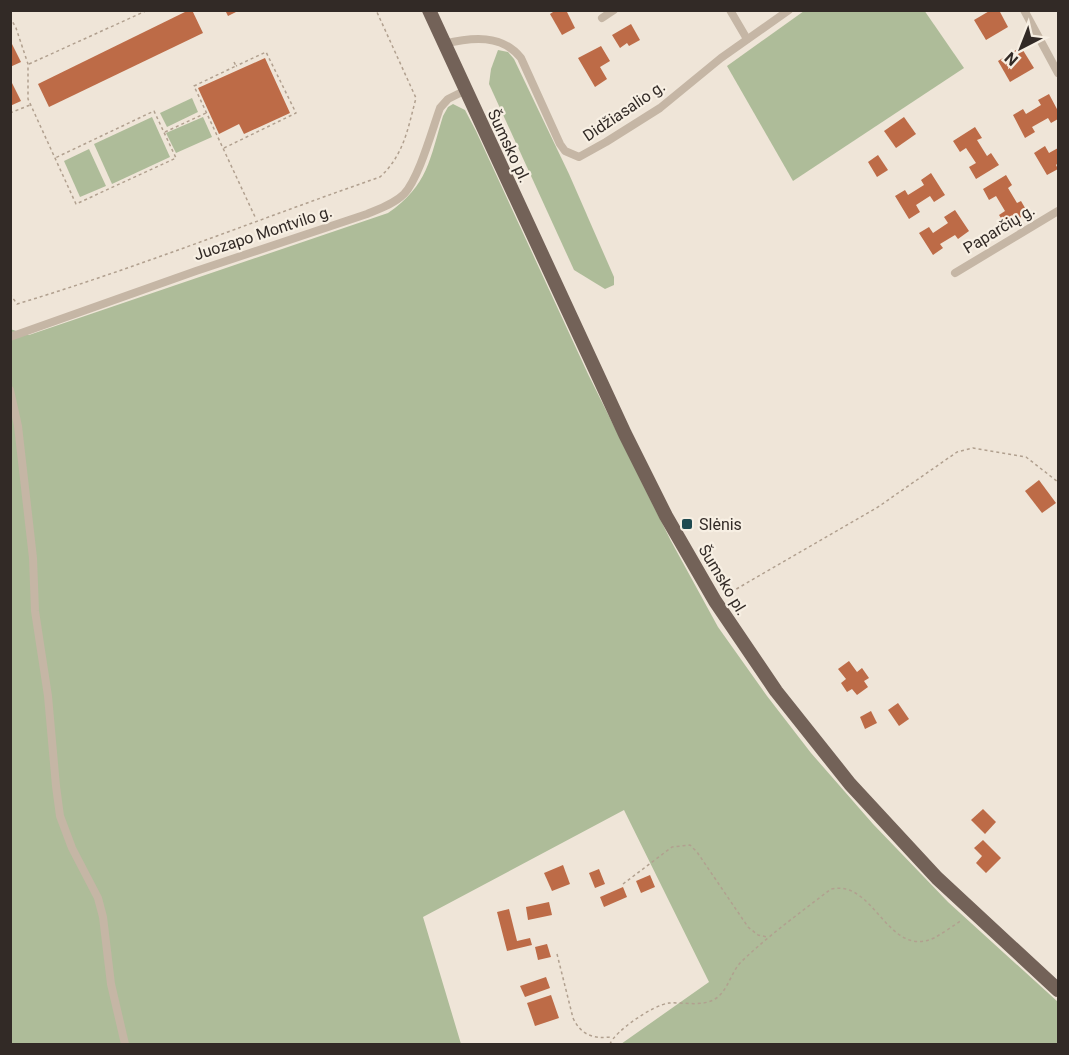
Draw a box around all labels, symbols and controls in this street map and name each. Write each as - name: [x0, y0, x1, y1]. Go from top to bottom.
- north arrow: [991, 18, 1051, 78]
- text: N: [1001, 48, 1022, 70]
- street label: Didžiasalio g.: [579, 77, 669, 145]
- street label: Šumsko pl.: [484, 106, 535, 186]
- street label: Paparčių g.: [960, 200, 1038, 258]
- street label: Juozapo Montvilo g.: [191, 202, 335, 264]
- place label: Slėnis: [699, 515, 742, 534]
- marker: Slėnis: [680, 517, 694, 531]
- street label: Šumsko pl.: [695, 541, 752, 619]

